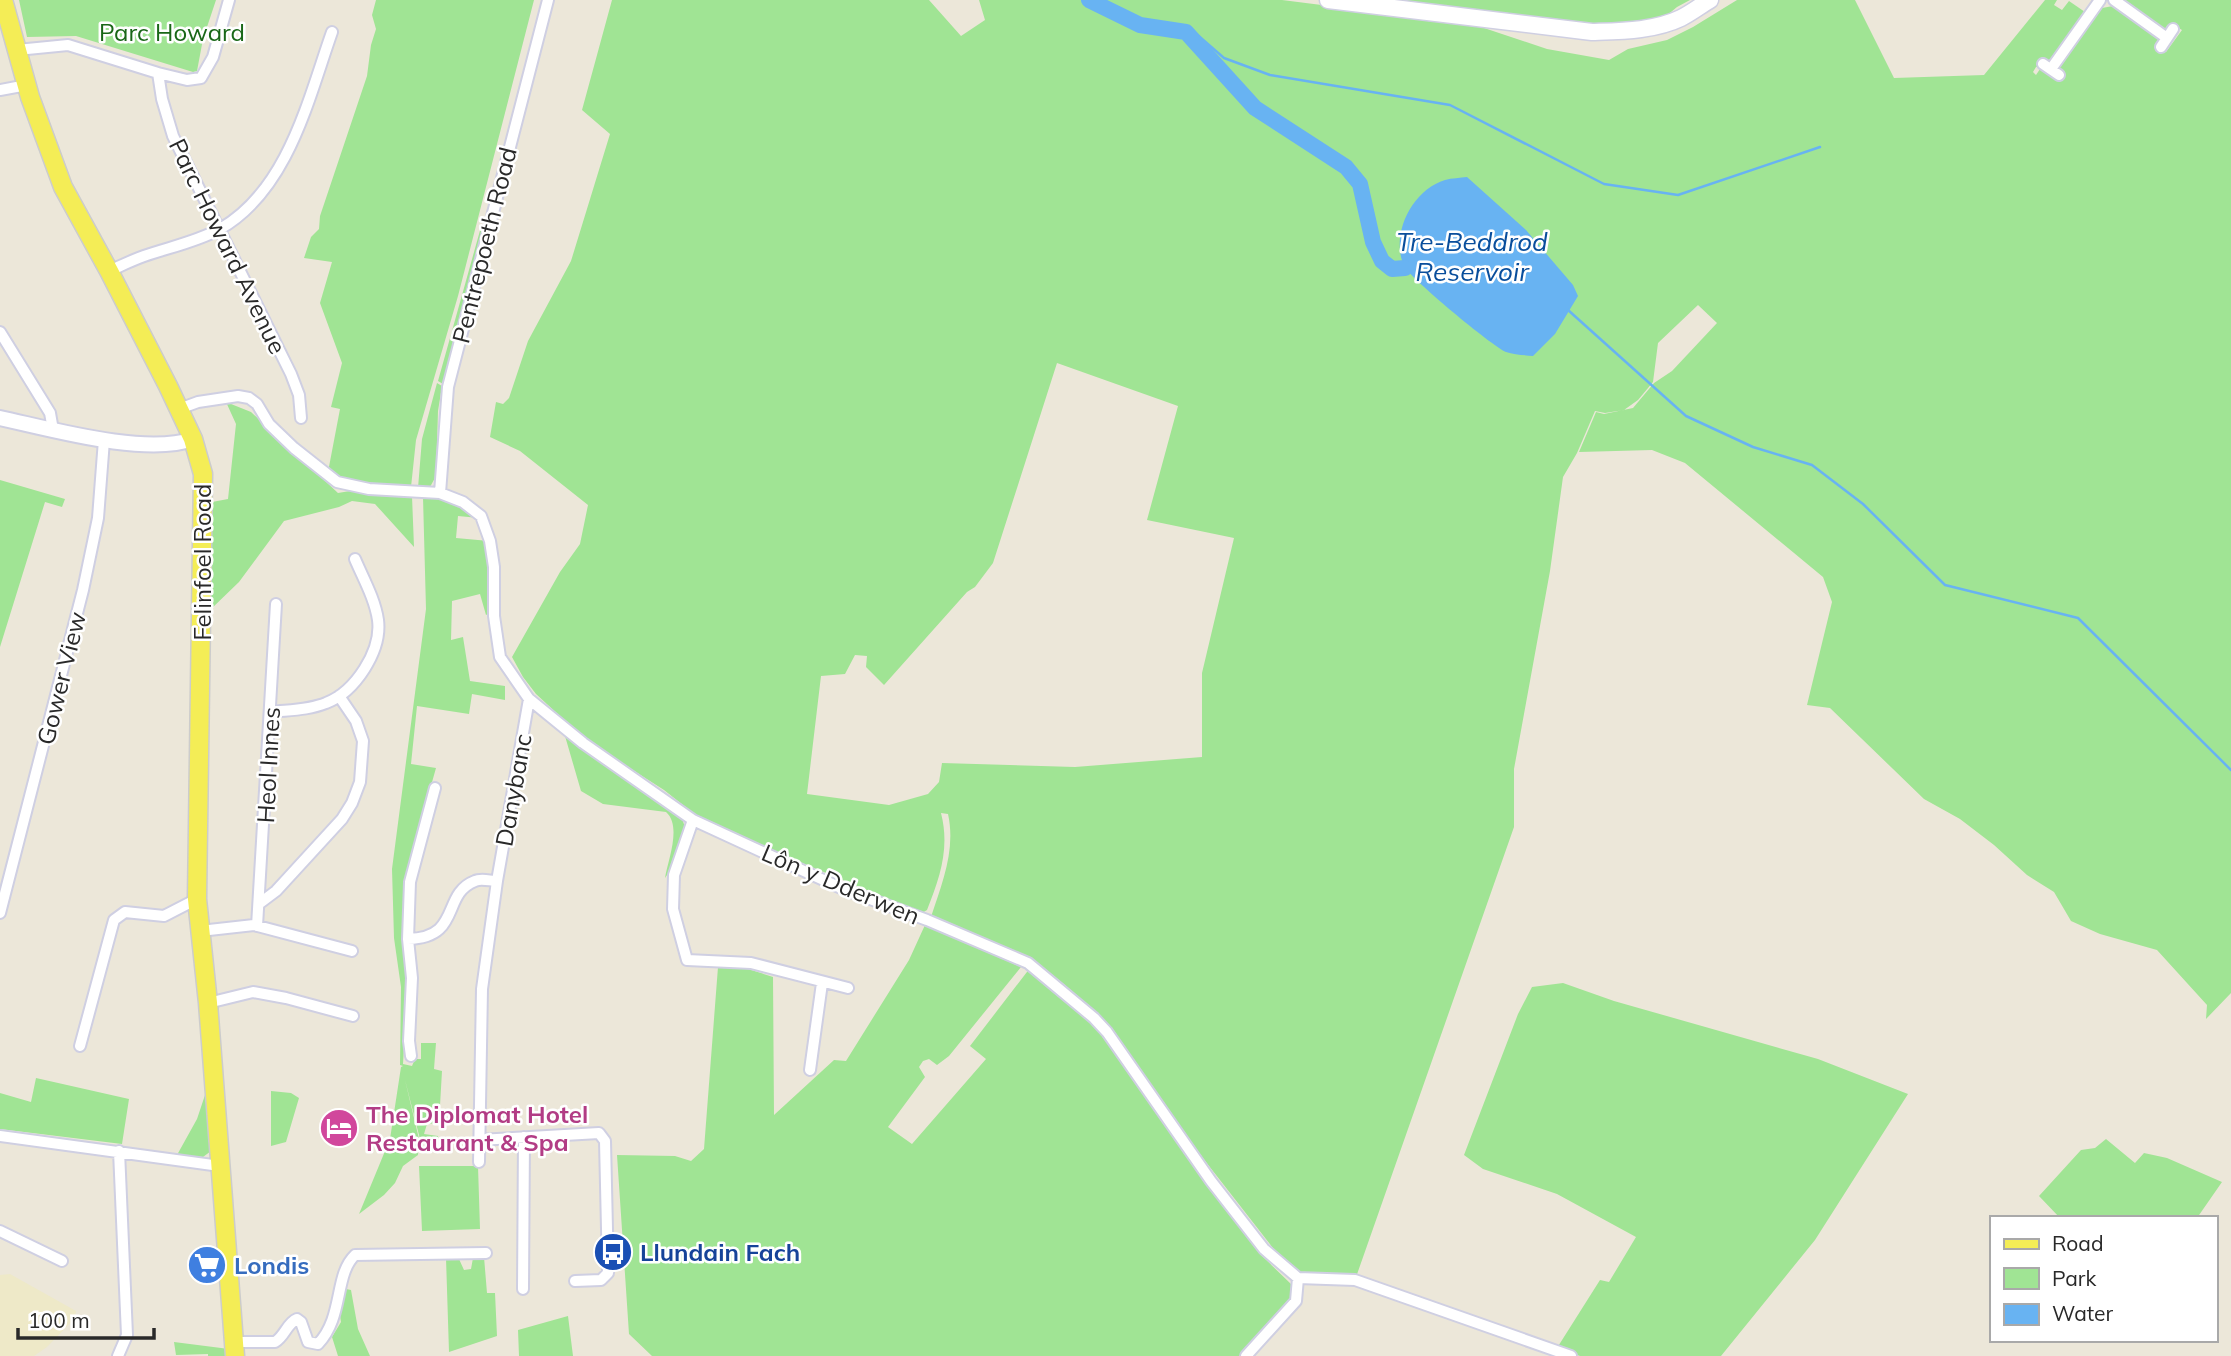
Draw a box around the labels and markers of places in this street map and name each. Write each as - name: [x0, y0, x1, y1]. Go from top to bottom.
- place label: The Diplomat Hotel Restaurant & Spa: [366, 1099, 588, 1157]
- hotel icon: The Diplomat Hotel Restaurant & Spa: [318, 1107, 360, 1149]
- bus stop icon: Llundain Fach: [592, 1231, 634, 1273]
- place label: Llundain Fach: [640, 1237, 800, 1267]
- supermarket icon: Londis: [186, 1244, 228, 1286]
- place label: Londis: [234, 1250, 309, 1280]

